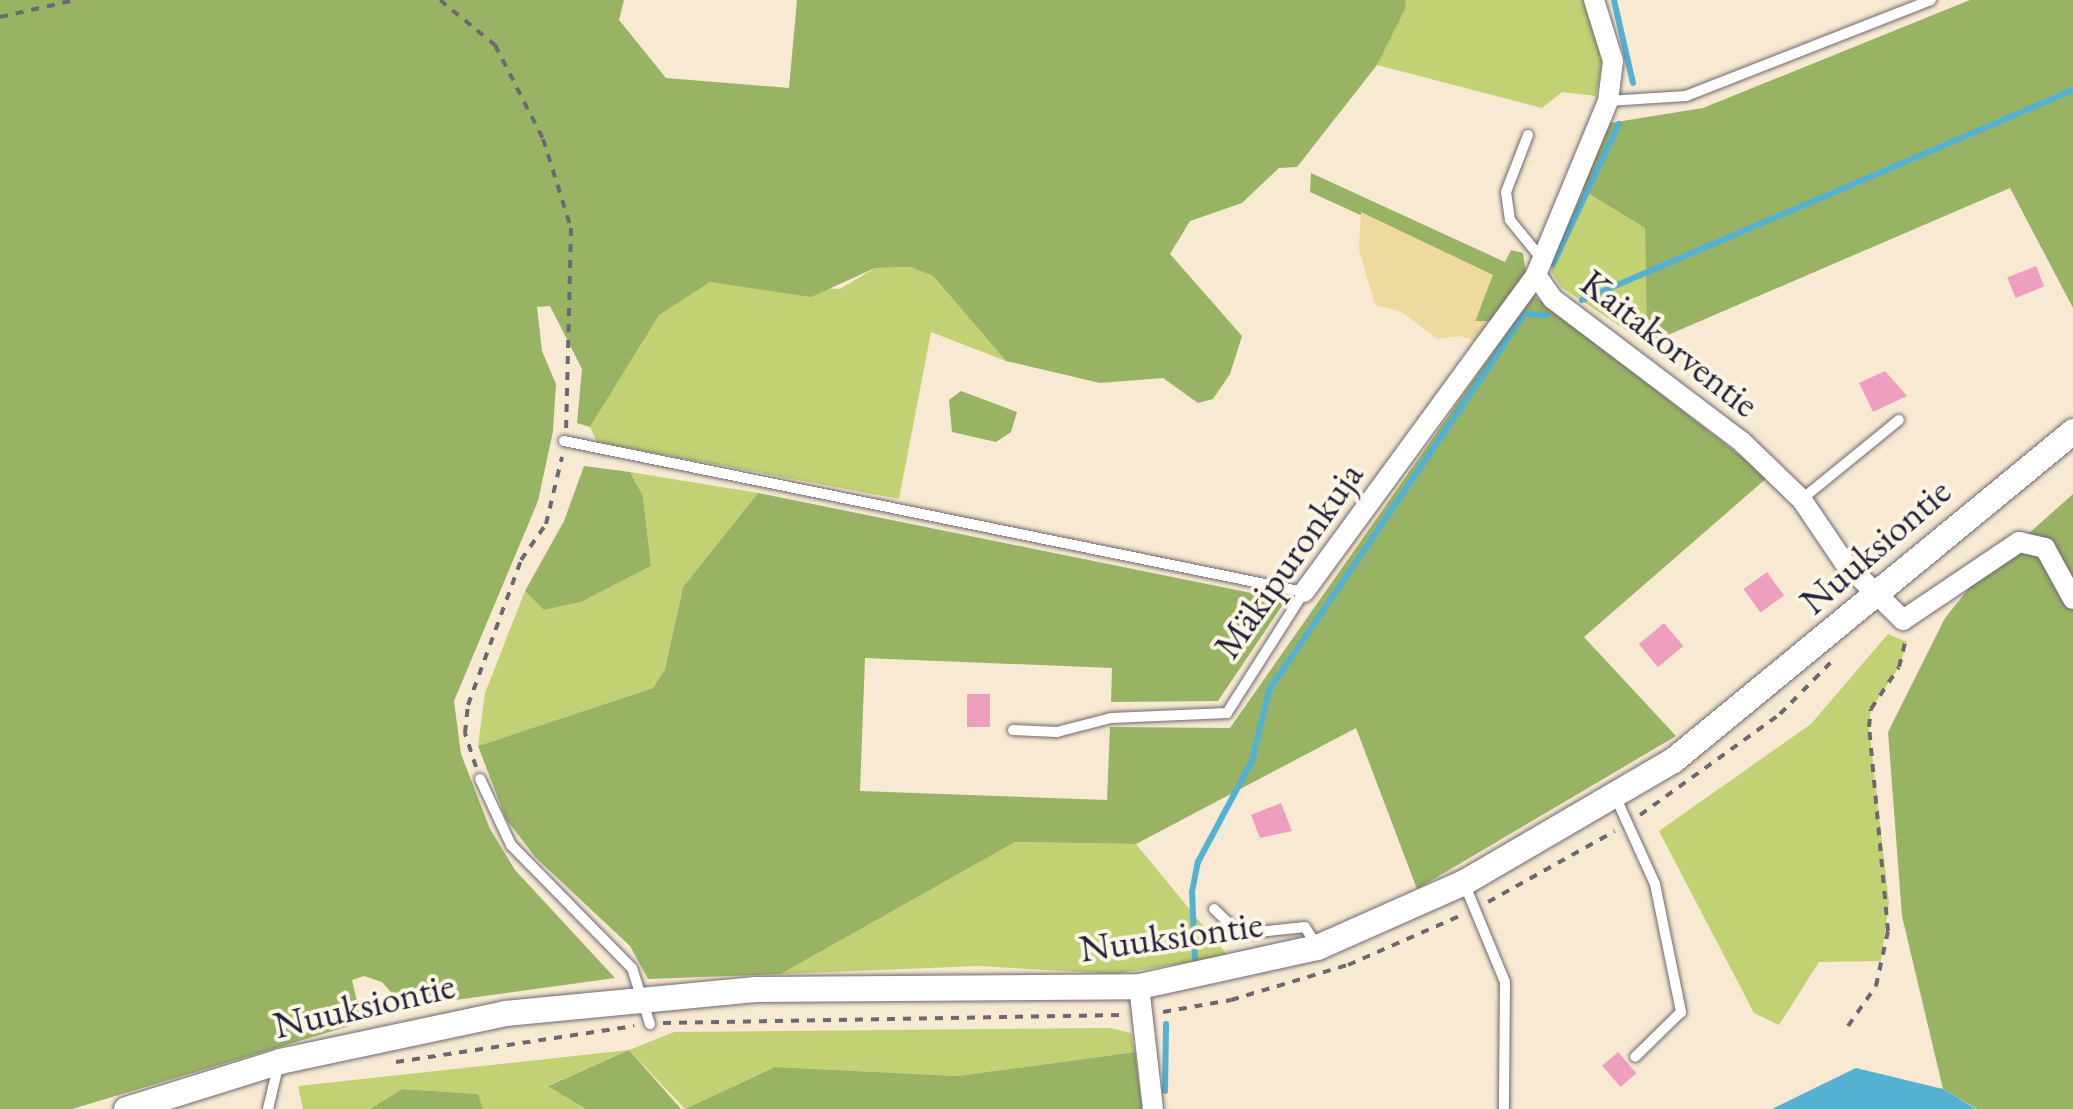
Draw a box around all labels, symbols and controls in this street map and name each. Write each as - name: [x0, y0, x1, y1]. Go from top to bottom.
- street label: Kaitakorventie: [1572, 259, 1768, 427]
- street label: Mäkipuronkuja: [1204, 453, 1372, 667]
- street label: Nuuksiontie: [1790, 468, 1960, 624]
- street label: Nuuksiontie: [1076, 901, 1266, 971]
- street label: Nuuksiontie: [269, 962, 459, 1048]

